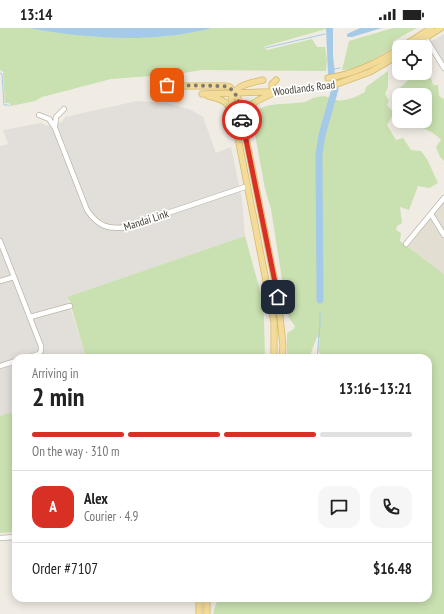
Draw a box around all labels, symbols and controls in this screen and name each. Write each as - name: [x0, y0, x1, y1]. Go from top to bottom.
- text: 13:14: [20, 5, 52, 24]
- map controls: [392, 40, 432, 128]
- button: locate: [392, 40, 432, 80]
- pin: [150, 68, 184, 102]
- icon: bag: [156, 74, 178, 96]
- street label: Woodlands Road: [272, 77, 336, 99]
- button: layers: [392, 88, 432, 128]
- courier: [222, 100, 262, 140]
- icon: car: [231, 109, 253, 131]
- street label: Mandai Link: [122, 206, 171, 234]
- pin: [261, 280, 295, 314]
- icon: home: [267, 286, 289, 308]
- text: Arriving in: [32, 365, 79, 382]
- text: 13:16–13:21: [339, 379, 412, 398]
- text: 2 min: [32, 380, 85, 413]
- text: On the way · 310 m: [32, 443, 119, 460]
- button: chat: [318, 486, 360, 528]
- button: phone: [370, 486, 412, 528]
- text: Alex: [84, 489, 108, 508]
- text: A: [49, 497, 57, 516]
- text: Courier · 4.9: [84, 508, 138, 525]
- text: Order #7107: [32, 559, 98, 578]
- text: $16.48: [373, 559, 412, 578]

